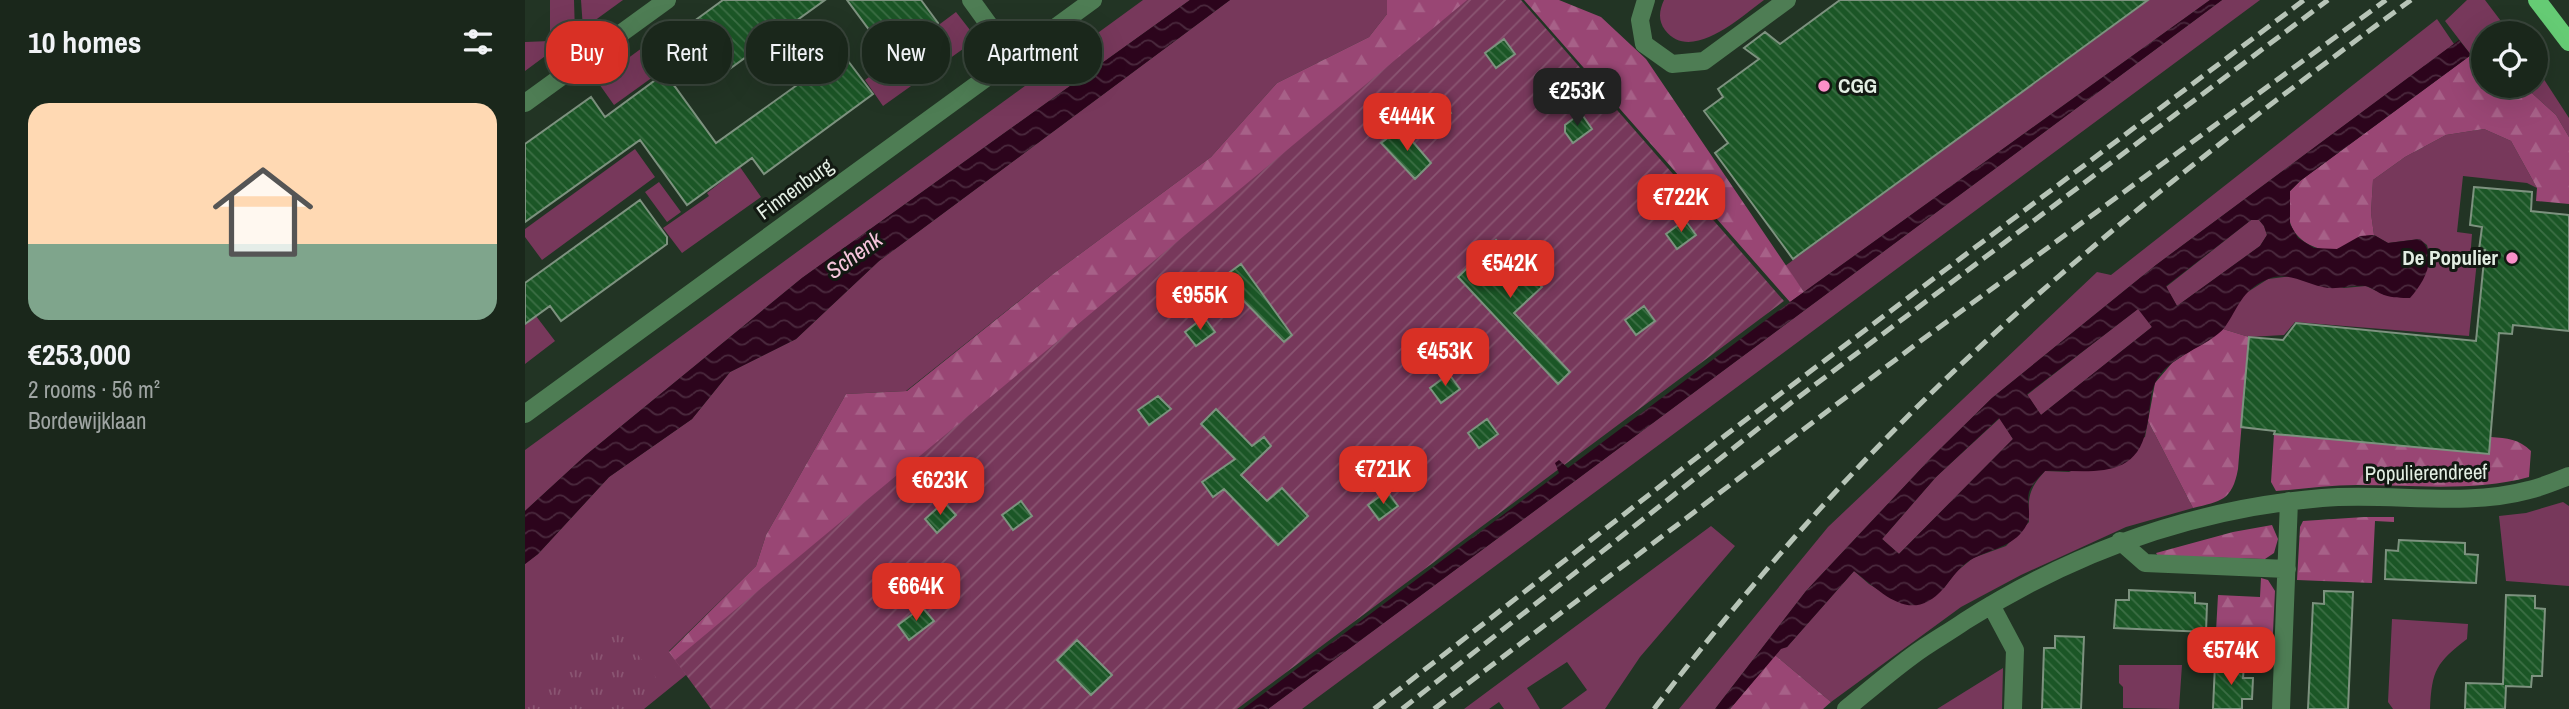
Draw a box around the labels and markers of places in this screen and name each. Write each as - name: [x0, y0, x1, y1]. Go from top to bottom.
- pin: €253K: [1528, 68, 1626, 128]
- place label: CGG: [1838, 71, 1877, 100]
- marker: CGG: [1816, 78, 1832, 94]
- pin: €444K: [1358, 94, 1456, 153]
- pin: €722K: [1632, 174, 1730, 234]
- pin: €542K: [1461, 240, 1559, 300]
- place label: De Populier: [2402, 243, 2498, 272]
- marker: De Populier: [2504, 250, 2520, 266]
- pin: €955K: [1151, 272, 1249, 332]
- pin: €453K: [1396, 328, 1494, 388]
- pin: €721K: [1334, 447, 1432, 506]
- pin: €623K: [891, 458, 989, 517]
- pin: €664K: [867, 564, 965, 623]
- pin: €574K: [2182, 628, 2280, 687]

